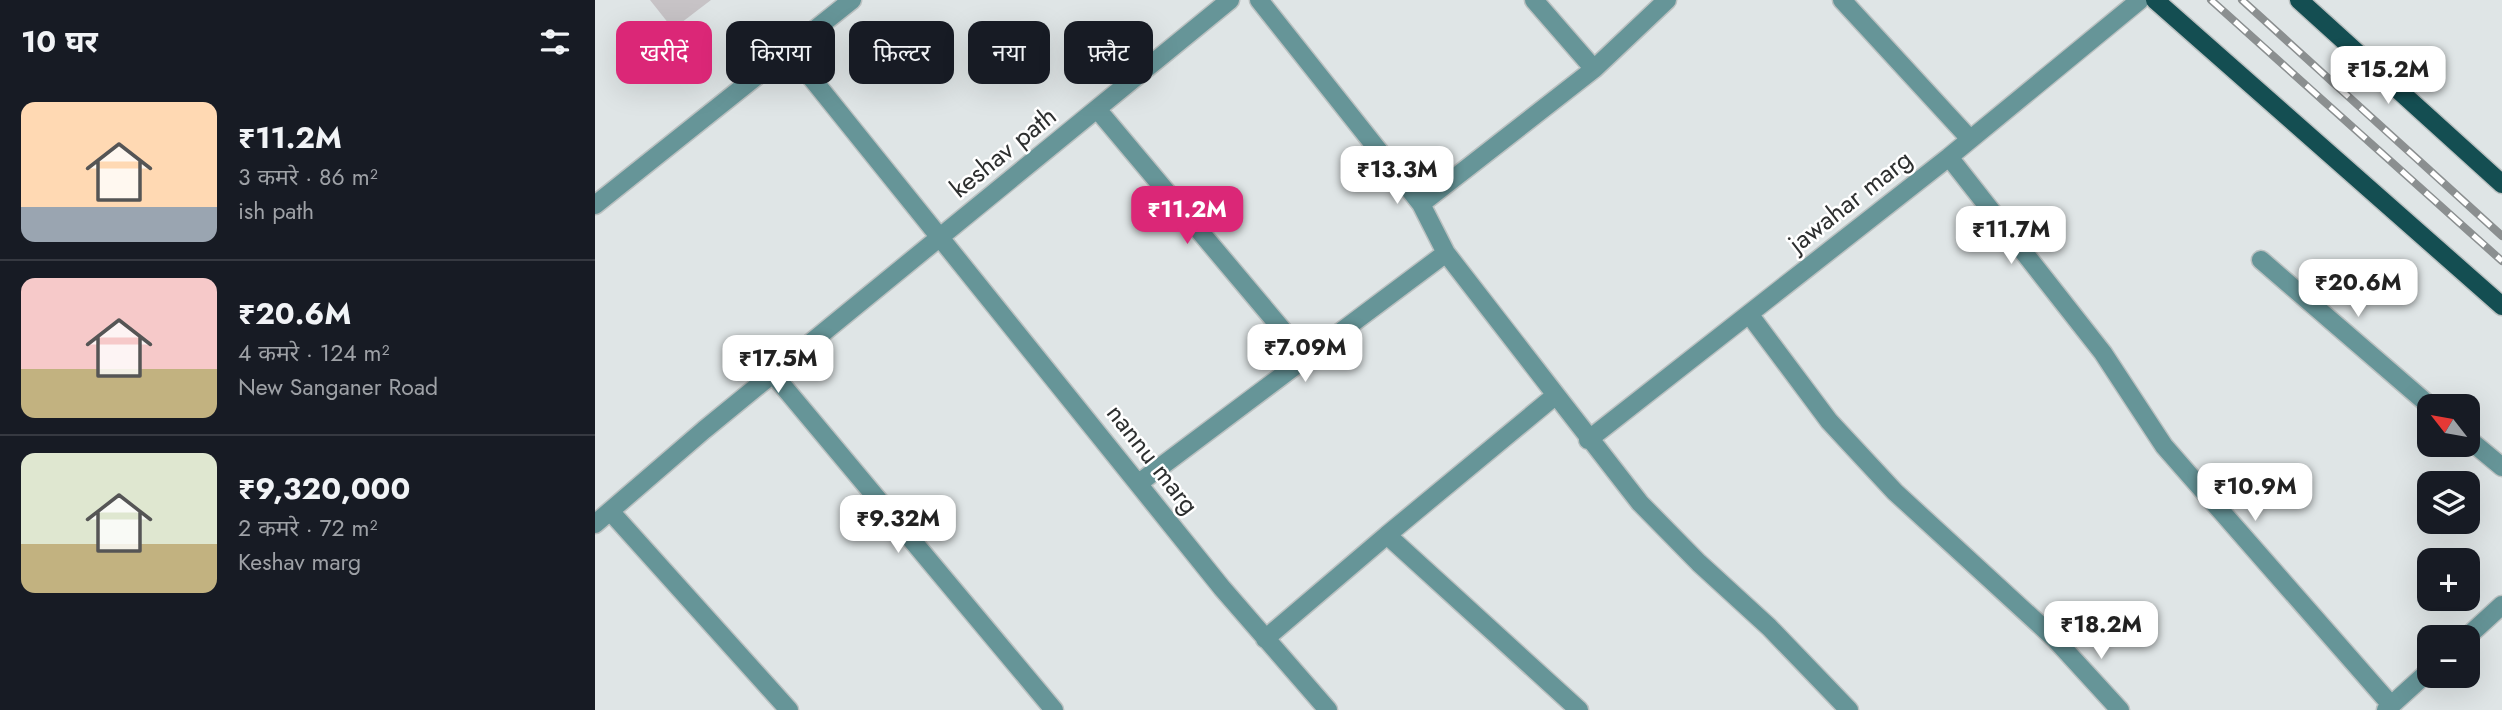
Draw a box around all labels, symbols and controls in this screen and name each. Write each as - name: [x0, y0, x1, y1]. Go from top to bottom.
- text: 10 घर: [21, 20, 98, 63]
- chip: खरीदें: [616, 21, 712, 84]
- chip: किराया: [726, 21, 835, 84]
- chip: फ़िल्टर: [849, 21, 954, 84]
- chip: नया: [968, 21, 1050, 84]
- chip: फ़्लैट: [1064, 21, 1153, 84]
- icon: filters: [536, 23, 574, 61]
- pin: ₹15.2M: [2331, 46, 2445, 106]
- text: ₹15.2M: [2347, 52, 2429, 86]
- street label: keshav path: [942, 97, 1064, 207]
- text: ₹11.2M: [238, 116, 342, 159]
- icon: home: [77, 130, 161, 214]
- street label: jawahar marg: [1778, 140, 1920, 263]
- pin: ₹13.3M: [1340, 146, 1454, 206]
- text: ₹13.3M: [1357, 152, 1437, 186]
- text: 3 कमरे · 86 m²: [238, 160, 378, 194]
- pin: ₹11.2M: [1130, 187, 1244, 246]
- text: ₹11.2M: [1147, 192, 1227, 226]
- text: ish path: [238, 194, 314, 228]
- pin: ₹11.7M: [1954, 206, 2068, 266]
- text: ₹11.7M: [1972, 212, 2050, 246]
- pin: ₹20.6M: [2301, 260, 2415, 319]
- text: ₹20.6M: [2315, 265, 2401, 299]
- text: ₹20.6M: [238, 292, 351, 335]
- icon: home: [77, 306, 161, 390]
- pin: ₹7.09M: [1248, 324, 1362, 384]
- text: ₹7.09M: [1263, 330, 1347, 364]
- text: 4 कमरे · 124 m²: [238, 336, 389, 370]
- pin: ₹17.5M: [721, 336, 835, 395]
- text: ₹17.5M: [738, 341, 818, 375]
- text: New Sanganer Road: [238, 370, 438, 404]
- north arrow: [2417, 394, 2480, 457]
- map controls: [2417, 394, 2480, 688]
- street label: nannu marg: [1098, 396, 1208, 522]
- pin: ₹10.9M: [2198, 463, 2312, 523]
- text: ₹9,320,000: [238, 467, 410, 510]
- text: ₹10.9M: [2213, 469, 2297, 503]
- button: layers: [2417, 471, 2480, 534]
- icon: home: [77, 481, 161, 565]
- pin: ₹9.32M: [841, 496, 955, 555]
- text: ₹9.32M: [856, 501, 940, 535]
- text: 2 कमरे · 72 m²: [238, 511, 377, 545]
- text: Keshav marg: [238, 545, 361, 579]
- button: +: [2417, 548, 2480, 611]
- pin: ₹18.2M: [2044, 602, 2158, 661]
- text: ₹18.2M: [2060, 607, 2142, 641]
- button: −: [2417, 625, 2480, 688]

